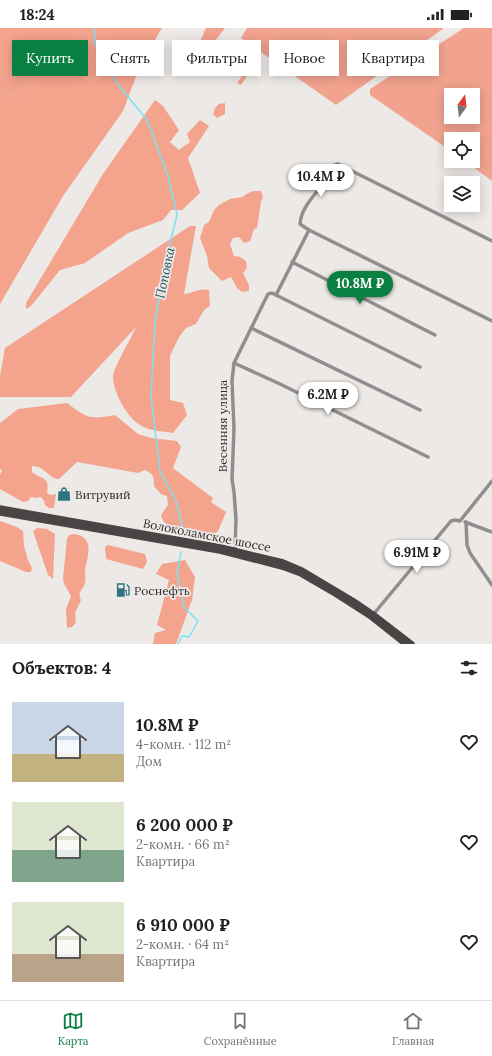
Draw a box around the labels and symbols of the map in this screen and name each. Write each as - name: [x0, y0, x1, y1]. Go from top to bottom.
- north arrow: [444, 88, 480, 124]
- pin: 10.4M ₽: [284, 164, 358, 198]
- water label: Поповка: [151, 245, 179, 300]
- pin: 10.8M ₽: [323, 271, 397, 305]
- street label: Весенняя улица: [215, 380, 230, 472]
- pin: 6.2M ₽: [295, 382, 361, 416]
- shop icon: Витрувий: [56, 486, 72, 502]
- place label: Витрувий: [75, 487, 131, 502]
- street label: Волоколамское шоссе: [142, 515, 273, 555]
- pin: 6.91M ₽: [380, 540, 454, 574]
- fuel station icon: Роснефть: [115, 582, 131, 598]
- place label: Роснефть: [134, 583, 190, 598]

